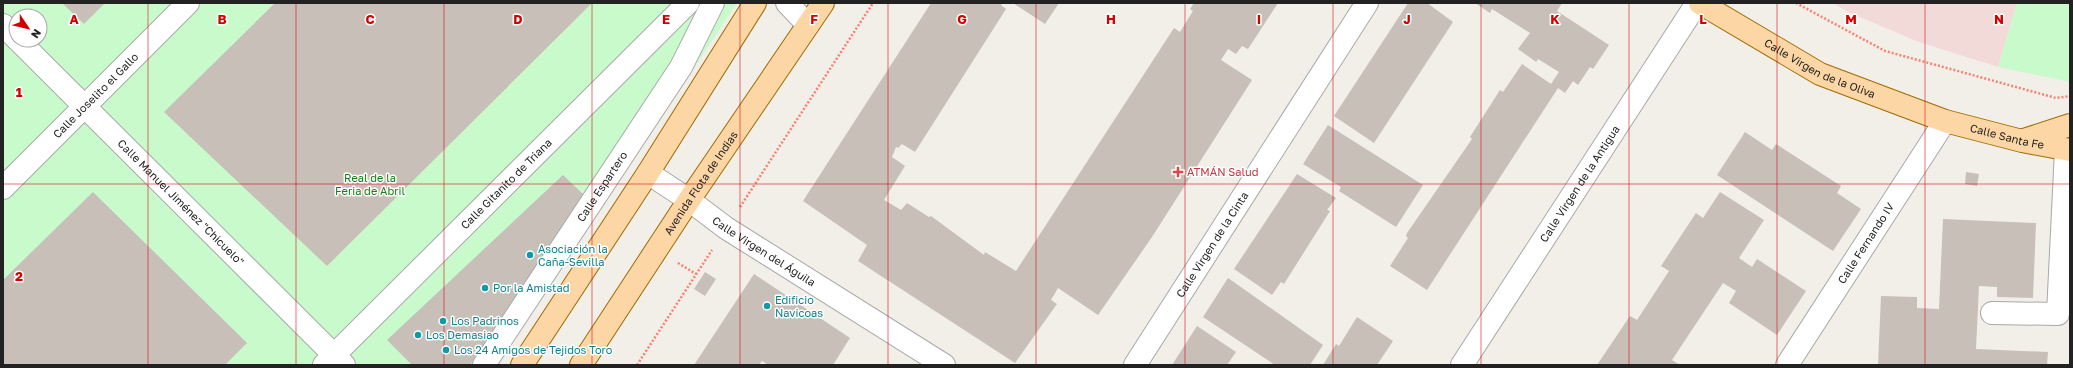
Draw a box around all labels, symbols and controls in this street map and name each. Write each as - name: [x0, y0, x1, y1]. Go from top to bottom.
- north arrow: [8, 8, 48, 48]
- text: A: [69, 11, 79, 27]
- text: B: [217, 11, 227, 27]
- text: C: [365, 11, 375, 27]
- text: D: [513, 11, 523, 27]
- text: E: [662, 11, 670, 27]
- text: F: [810, 11, 818, 27]
- text: G: [957, 11, 967, 27]
- text: H: [1106, 11, 1116, 27]
- text: I: [1257, 11, 1261, 27]
- text: J: [1403, 11, 1411, 27]
- text: K: [1550, 11, 1560, 27]
- text: L: [1699, 11, 1707, 27]
- text: M: [1845, 11, 1857, 27]
- text: N: [1994, 11, 2004, 27]
- text: N: [29, 27, 44, 41]
- street label: Calle Virgen de la Oliva: [1762, 36, 1877, 100]
- street label: Calle Joselito el Gallo: [50, 49, 141, 140]
- text: 1: [16, 84, 23, 100]
- street label: Calle Santa Fe: [1969, 121, 2045, 151]
- street label: Calle Virgen de la Antigua: [1537, 123, 1622, 244]
- street label: Avenida Flota de Indias: [661, 128, 740, 237]
- street label: Calle Manuel Jiménez "Chicuelo": [115, 136, 247, 268]
- street label: Calle Gitanito de Triana: [458, 136, 554, 231]
- street label: Calle Espartero: [574, 148, 630, 224]
- place label: ATMÁN Salud: [1187, 165, 1258, 178]
- marker: ATMÁN Salud: [1172, 166, 1184, 178]
- park label: Real de la Feria de Abril: [335, 171, 405, 197]
- street label: Calle Virgen de la Cinta: [1173, 189, 1250, 300]
- street label: Calle Fernando IV: [1834, 200, 1897, 286]
- street label: Calle Virgen del Águila: [710, 213, 818, 289]
- place label: Asociación la Caña-Sevilla: [538, 242, 608, 268]
- marker: Asociación la Caña-Sevilla: [525, 250, 535, 260]
- text: 2: [15, 268, 23, 284]
- place label: Por la Amistad: [493, 281, 569, 294]
- marker: Por la Amistad: [480, 283, 490, 293]
- place label: Edificio Navicoas: [775, 293, 823, 319]
- marker: Edificio Navicoas: [762, 301, 772, 311]
- place label: Los Padrinos: [451, 314, 519, 327]
- marker: Los Padrinos: [438, 316, 448, 326]
- place label: Los Demasiao: [426, 328, 499, 341]
- marker: Los Demasiao: [413, 330, 423, 340]
- place label: Los 24 Amigos de Tejidos Toro: [454, 343, 613, 356]
- marker: Los 24 Amigos de Tejidos Toro: [441, 345, 451, 355]

